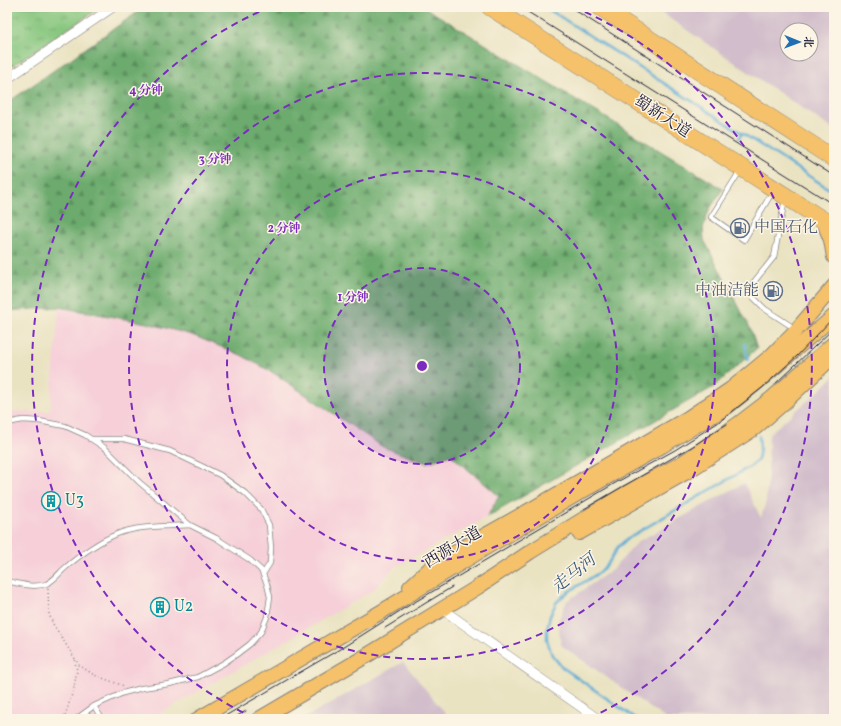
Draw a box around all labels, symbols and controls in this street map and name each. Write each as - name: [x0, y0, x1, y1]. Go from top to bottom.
- north arrow: [779, 22, 819, 62]
- text: 北: [800, 37, 815, 48]
- text: 4 分钟: [129, 83, 163, 99]
- street label: 蜀新大道: [629, 90, 695, 144]
- text: 3 分钟: [199, 152, 231, 168]
- fuel station icon: 中国石化: [729, 217, 751, 239]
- place label: 中国石化: [754, 217, 818, 239]
- text: 2 分钟: [268, 221, 300, 237]
- place label: 中油洁能: [695, 280, 759, 302]
- fuel station icon: 中油洁能: [762, 280, 784, 302]
- text: 1 分钟: [337, 290, 369, 306]
- centre of rings: [415, 359, 429, 373]
- building icon: U3: [40, 490, 62, 512]
- place label: U3: [65, 490, 84, 512]
- street label: 西源大道: [420, 522, 486, 574]
- water label: 走马河: [547, 547, 603, 599]
- building icon: U2: [149, 596, 171, 618]
- place label: U2: [174, 596, 193, 618]

